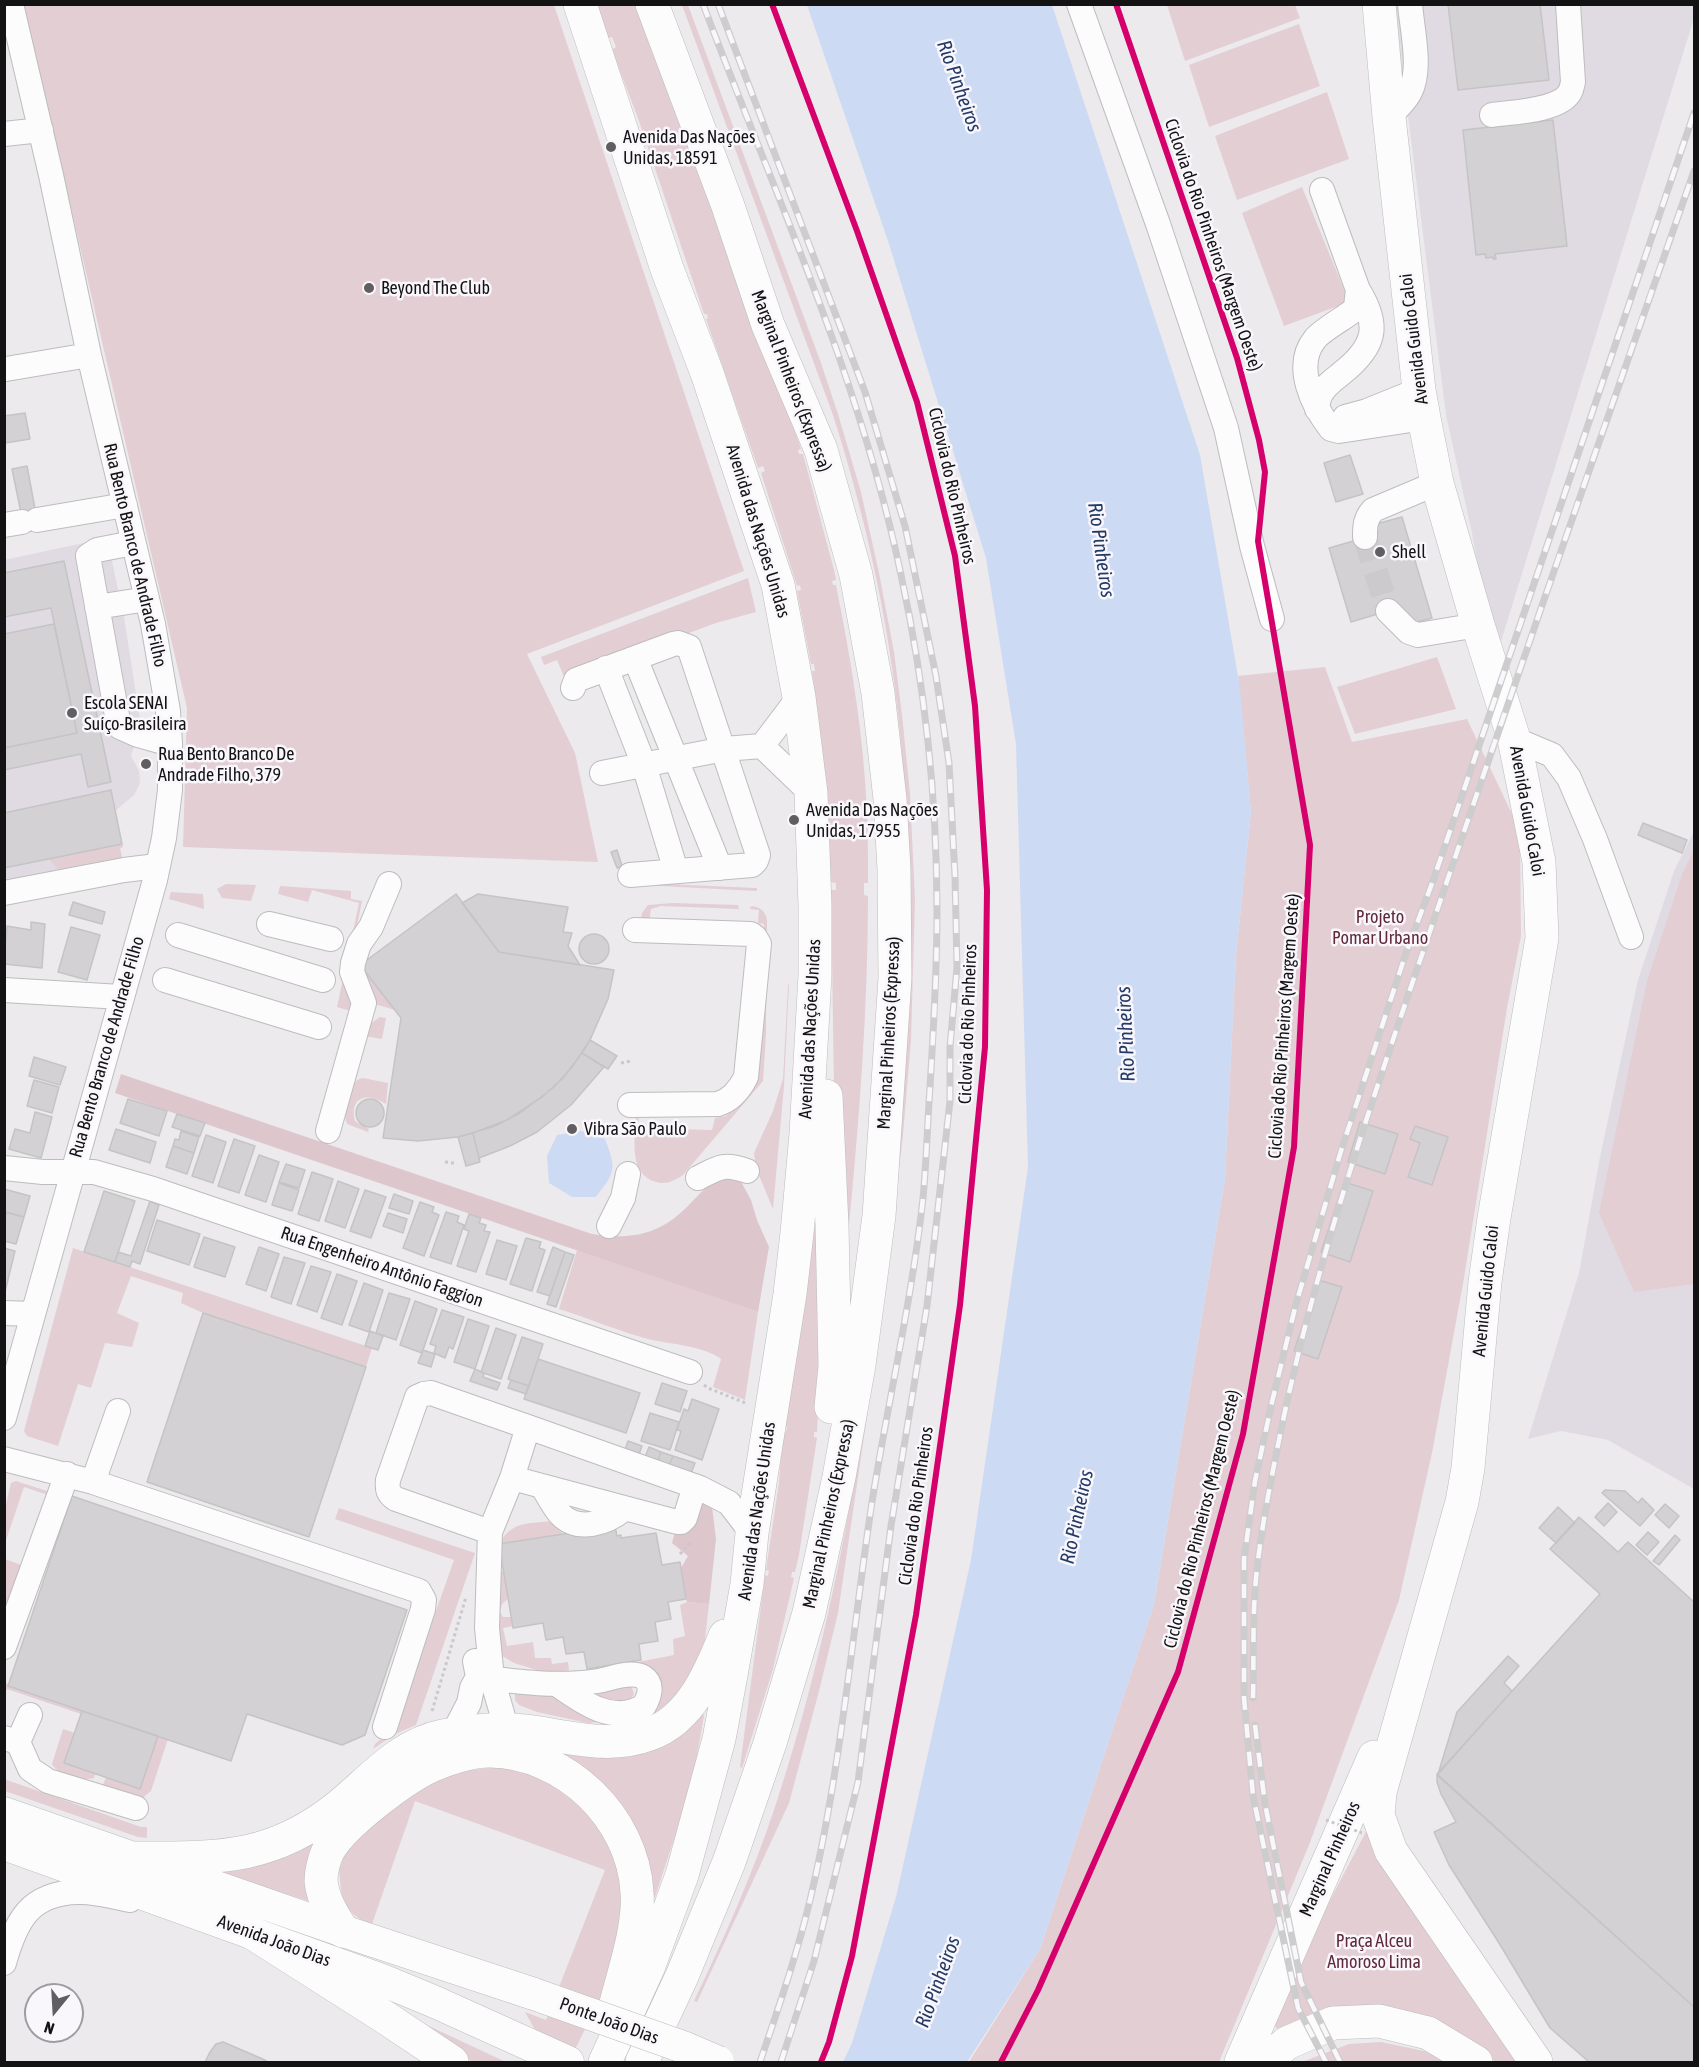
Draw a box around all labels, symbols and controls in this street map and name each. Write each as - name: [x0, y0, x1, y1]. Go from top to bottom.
- water label: Rio Pinheiros: [931, 37, 987, 135]
- street label: Ciclovia do Rio Pinheiros (Margem Oeste): [1160, 116, 1266, 374]
- place label: Avenida Das Nações Unidas, 18591: [623, 126, 755, 168]
- marker: Avenida Das Nações Unidas, 18591: [604, 140, 618, 154]
- street label: Avenida Guido Caloi: [1395, 272, 1433, 406]
- place label: Beyond The Club: [381, 277, 490, 299]
- marker: Beyond The Club: [362, 281, 376, 295]
- street label: Marginal Pinheiros (Expressa): [746, 287, 836, 475]
- street label: Ciclovia do Rio Pinheiros: [923, 406, 981, 566]
- street label: Rua Bento Branco de Andrade Filho: [99, 441, 171, 669]
- street label: Avenida das Nações Unidas: [721, 442, 795, 620]
- water label: Rio Pinheiros: [1082, 501, 1120, 599]
- place label: Shell: [1392, 541, 1426, 563]
- marker: Shell: [1373, 545, 1387, 559]
- place label: Escola SENAI Suíço-Brasileira: [84, 692, 187, 734]
- marker: Escola SENAI Suíço-Brasileira: [65, 706, 79, 720]
- place label: Rua Bento Branco De Andrade Filho, 379: [158, 743, 294, 786]
- street label: Avenida Guido Caloi: [1505, 744, 1549, 878]
- marker: Rua Bento Branco De Andrade Filho, 379: [139, 757, 153, 771]
- place label: Avenida Das Nações Unidas, 17955: [806, 799, 938, 842]
- marker: Avenida Das Nações Unidas, 17955: [787, 813, 801, 827]
- street label: Ciclovia do Rio Pinheiros (Margem Oeste): [1264, 893, 1304, 1159]
- park label: Projeto Pomar Urbano: [1332, 906, 1428, 948]
- street label: Rua Bento Branco de Andrade Filho: [65, 934, 149, 1160]
- street label: Marginal Pinheiros (Expressa): [873, 936, 905, 1130]
- street label: Avenida das Nações Unidas: [795, 939, 825, 1119]
- street label: Ciclovia do Rio Pinheiros: [954, 944, 982, 1104]
- water label: Rio Pinheiros: [1112, 986, 1140, 1082]
- place label: Vibra São Paulo: [584, 1118, 687, 1140]
- marker: Vibra São Paulo: [565, 1122, 579, 1136]
- street label: Rua Engenheiro Antônio Faggion: [278, 1222, 486, 1312]
- street label: Avenida Guido Caloi: [1468, 1224, 1504, 1358]
- street label: Ciclovia do Rio Pinheiros (Margem Oeste): [1159, 1387, 1245, 1651]
- street label: Marginal Pinheiros (Expressa): [798, 1417, 860, 1611]
- street label: Avenida das Nações Unidas: [734, 1420, 780, 1602]
- street label: Ciclovia do Rio Pinheiros: [894, 1425, 938, 1587]
- water label: Rio Pinheiros: [1055, 1468, 1099, 1566]
- street label: Marginal Pinheiros: [1295, 1798, 1365, 1920]
- street label: Avenida João Dias: [214, 1911, 334, 1971]
- park label: Praça Alceu Amoroso Lima: [1327, 1930, 1421, 1972]
- water label: Rio Pinheiros: [910, 1933, 966, 2031]
- north arrow: [24, 1983, 84, 2043]
- street label: Ponte João Dias: [556, 1993, 662, 2049]
- text: N: [42, 2018, 56, 2038]

